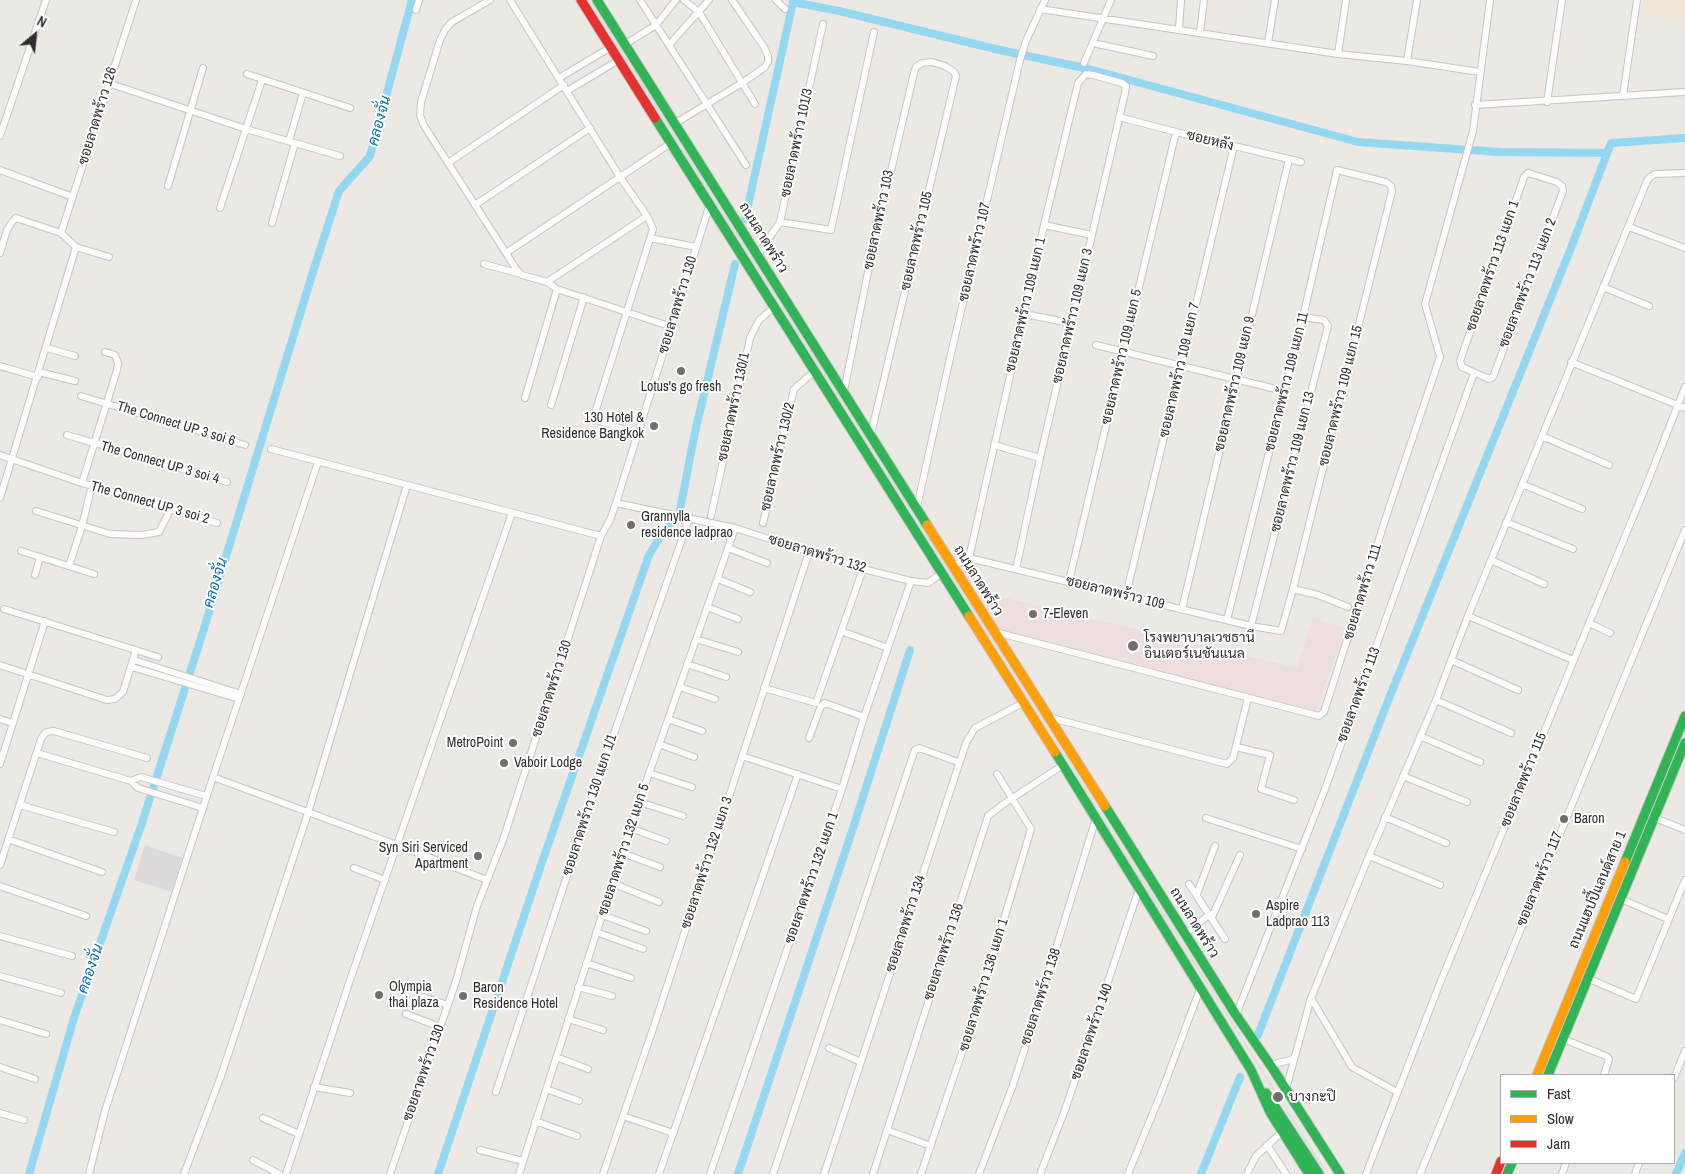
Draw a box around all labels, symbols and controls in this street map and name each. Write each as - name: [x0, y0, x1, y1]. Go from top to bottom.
- north arrow: [10, 10, 60, 60]
- text: N: [34, 12, 50, 32]
- street label: ซอยลาดพร้าว 126: [75, 65, 121, 167]
- street label: ซอยลาดพร้าว 101/3: [777, 87, 817, 199]
- water label: คลองจั่น: [365, 94, 395, 148]
- street label: ซอยหลัง: [1185, 127, 1235, 155]
- street label: ซอยลาดพร้าว 103: [860, 169, 898, 271]
- street label: ซอยลาดพร้าว 105: [897, 190, 937, 292]
- street label: ซอยลาดพร้าว 113 แยก 1: [1463, 198, 1523, 334]
- street label: ถนนลาดพร้าว: [735, 200, 791, 276]
- street label: ซอยลาดพร้าว 107: [955, 201, 995, 303]
- street label: ซอยลาดพร้าว 113 แยก 2: [1496, 216, 1560, 350]
- street label: ซอยลาดพร้าว 109 แยก 1: [1002, 236, 1050, 374]
- street label: ซอยลาดพร้าว 109 แยก 3: [1049, 247, 1097, 385]
- street label: ซอยลาดพร้าว 130: [655, 254, 701, 356]
- street label: ซอยลาดพร้าว 109 แยก 5: [1098, 288, 1146, 426]
- street label: ซอยลาดพร้าว 109 แยก 7: [1156, 301, 1204, 439]
- street label: ซอยลาดพร้าว 109 แยก 11: [1261, 310, 1313, 454]
- street label: ซอยลาดพร้าว 109 แยก 9: [1211, 315, 1259, 453]
- street label: ซอยลาดพร้าว 109 แยก 15: [1315, 324, 1367, 468]
- street label: ซอยลาดพร้าว 130/1: [714, 351, 754, 463]
- marker: Lotus's go fresh: [675, 365, 687, 377]
- place label: Lotus's go fresh: [641, 379, 721, 395]
- street label: ซอยลาดพร้าว 109 แยก 13: [1267, 390, 1319, 534]
- street label: The Connect UP 3 soi 6: [115, 398, 237, 450]
- street label: ซอยลาดพร้าว 130/2: [757, 401, 799, 513]
- place label: 130 Hotel & Residence Bangkok: [541, 410, 644, 442]
- marker: 130 Hotel & Residence Bangkok: [648, 420, 660, 432]
- street label: The Connect UP 3 soi 4: [99, 438, 221, 488]
- street label: The Connect UP 3 soi 2: [89, 478, 211, 528]
- place label: Grannylla residence ladprao: [641, 509, 733, 542]
- marker: Grannylla residence ladprao: [625, 519, 637, 531]
- street label: ซอยลาดพร้าว 132: [766, 531, 868, 577]
- street label: ซอยลาดพร้าว 111: [1340, 542, 1386, 642]
- street label: ถนนลาดพร้าว: [950, 543, 1006, 619]
- water label: คลองจั่น: [200, 556, 232, 610]
- street label: ซอยลาดพร้าว 109: [1064, 573, 1166, 613]
- place label: 7-Eleven: [1043, 606, 1088, 622]
- marker: 7-Eleven: [1027, 608, 1039, 620]
- place label: โรงพยาบาลเวชธานี อินเตอร์เนชันแนล: [1144, 630, 1255, 662]
- street label: ซอยลาดพร้าว 130: [528, 638, 576, 740]
- marker: โรงพยาบาลเวชธานี อินเตอร์เนชันแนล: [1126, 639, 1140, 653]
- street label: ซอยลาดพร้าว 113: [1334, 645, 1384, 745]
- street label: ซอยลาดพร้าว 115: [1497, 730, 1551, 830]
- street label: ซอยลาดพร้าว 130 แยก 1/1: [559, 732, 621, 878]
- place label: MetroPoint: [447, 735, 503, 751]
- marker: MetroPoint: [507, 737, 519, 749]
- place label: Vaboir Lodge: [514, 755, 582, 771]
- marker: Vaboir Lodge: [498, 757, 510, 769]
- street label: ซอยลาดพร้าว 132 แยก 5: [595, 782, 653, 918]
- street label: ซอยลาดพร้าว 132 แยก 3: [678, 795, 736, 931]
- street label: ซอยลาดพร้าว 132 แยก 1: [782, 810, 842, 946]
- place label: Baron: [1574, 811, 1605, 827]
- marker: Baron: [1558, 813, 1570, 825]
- street label: ซอยลาดพร้าว 117: [1513, 829, 1567, 929]
- street label: ถนนแฮปปี้แลนด์สาย 1: [1566, 829, 1630, 951]
- place label: Syn Siri Serviced Apartment: [379, 840, 468, 872]
- marker: Syn Siri Serviced Apartment: [472, 850, 484, 862]
- street label: ซอยลาดพร้าว 134: [882, 873, 930, 975]
- street label: ถนนลาดพร้าว: [1166, 885, 1222, 961]
- place label: Aspire Ladprao 113: [1266, 898, 1330, 930]
- street label: ซอยลาดพร้าว 136: [920, 901, 968, 1003]
- marker: Aspire Ladprao 113: [1250, 908, 1262, 920]
- street label: ซอยลาดพร้าว 136 แยก 1: [956, 916, 1012, 1054]
- water label: คลองจั่น: [74, 942, 108, 996]
- street label: ซอยลาดพร้าว 138: [1017, 946, 1065, 1048]
- place label: Olympia thai plaza: [389, 979, 439, 1012]
- place label: Baron Residence Hotel: [473, 980, 558, 1012]
- street label: ซอยลาดพร้าว 140: [1068, 981, 1116, 1083]
- marker: Olympia thai plaza: [373, 989, 385, 1001]
- marker: Baron Residence Hotel: [457, 990, 469, 1002]
- street label: ซอยลาดพร้าว 130: [400, 1022, 448, 1124]
- legend: [1500, 1074, 1675, 1164]
- text: Fast: [1547, 1083, 1570, 1104]
- place label: บางกะปิ: [1289, 1089, 1336, 1105]
- marker: บางกะปิ: [1271, 1090, 1285, 1104]
- text: Slow: [1547, 1108, 1574, 1129]
- text: Jam: [1547, 1133, 1570, 1154]

